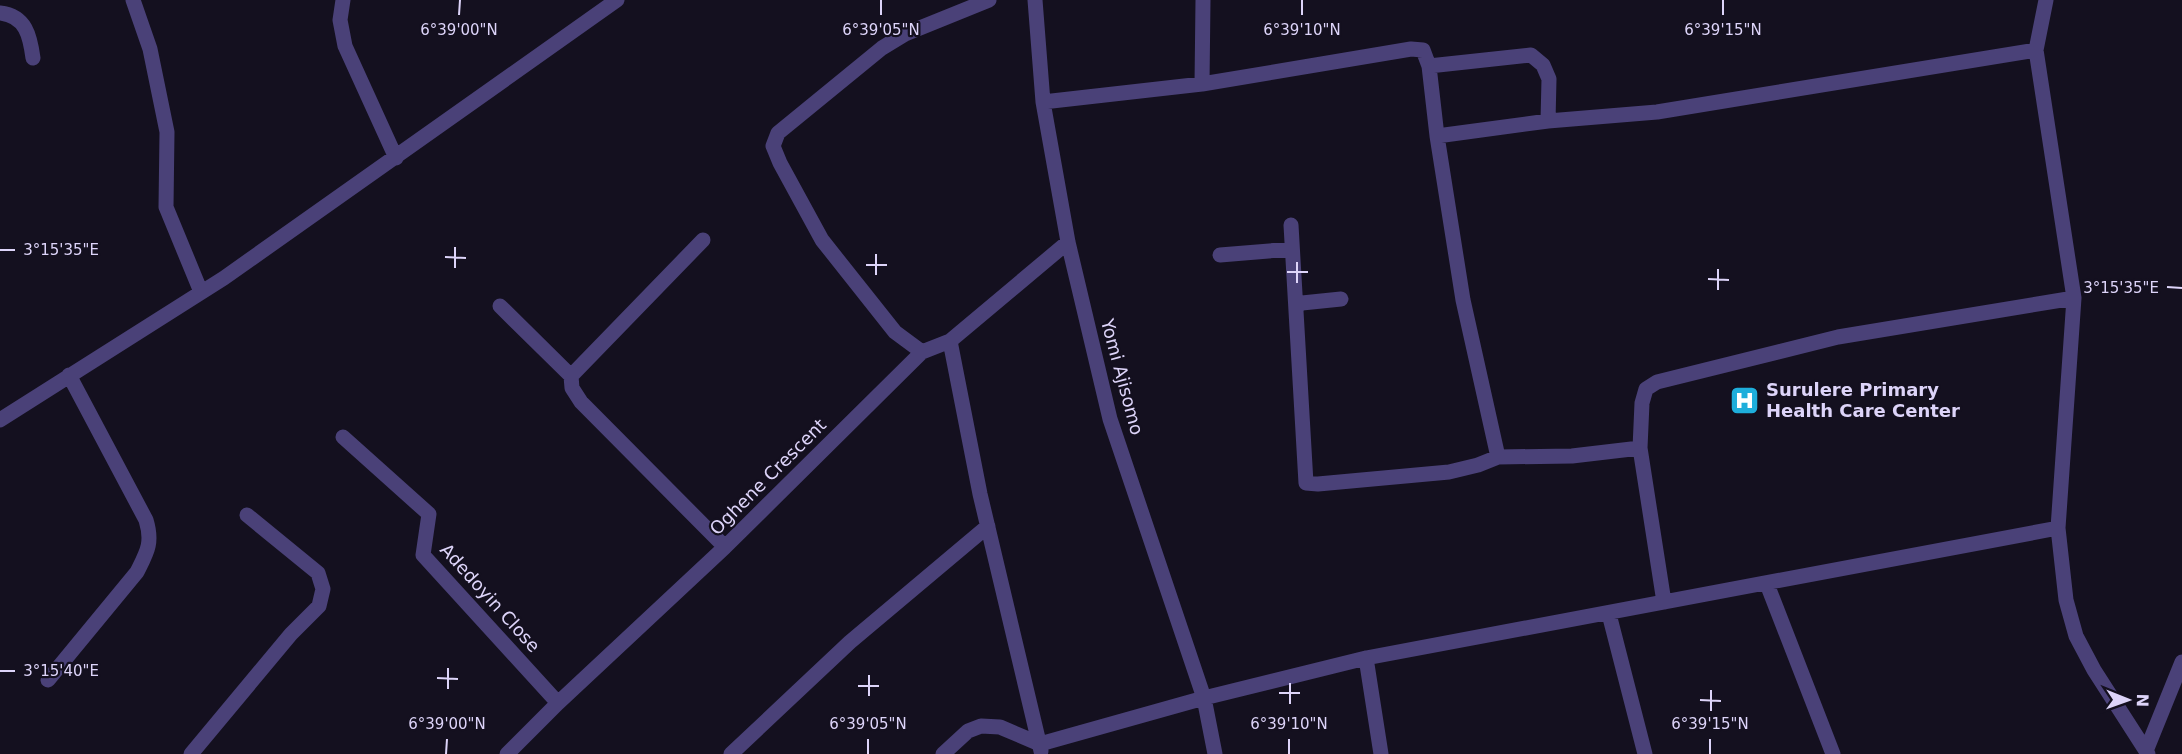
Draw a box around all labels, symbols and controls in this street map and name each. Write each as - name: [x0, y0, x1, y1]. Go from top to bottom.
- text: 6°39'00"N: [420, 21, 498, 39]
- text: 6°39'05"N: [842, 21, 920, 39]
- text: 6°39'10"N: [1263, 21, 1341, 39]
- text: 6°39'15"N: [1684, 21, 1762, 39]
- text: 3°15'35"E: [23, 241, 99, 259]
- text: 3°15'35"E: [2083, 279, 2159, 297]
- street label: Yomi Ajisomo: [1097, 316, 1148, 437]
- place label: Surulere Primary Health Care Center: [1766, 379, 1960, 421]
- hospital icon: Surulere Primary Health Care Center: [1729, 384, 1761, 416]
- street label: Oghene Crescent: [705, 414, 830, 539]
- street label: Adedoyin Close: [436, 539, 545, 656]
- text: 3°15'40"E: [23, 662, 99, 680]
- north arrow: [2098, 670, 2158, 730]
- text: N: [2133, 693, 2152, 707]
- text: 6°39'00"N: [408, 715, 486, 733]
- text: 6°39'05"N: [829, 715, 907, 733]
- text: 6°39'10"N: [1250, 715, 1328, 733]
- text: 6°39'15"N: [1671, 715, 1749, 733]

